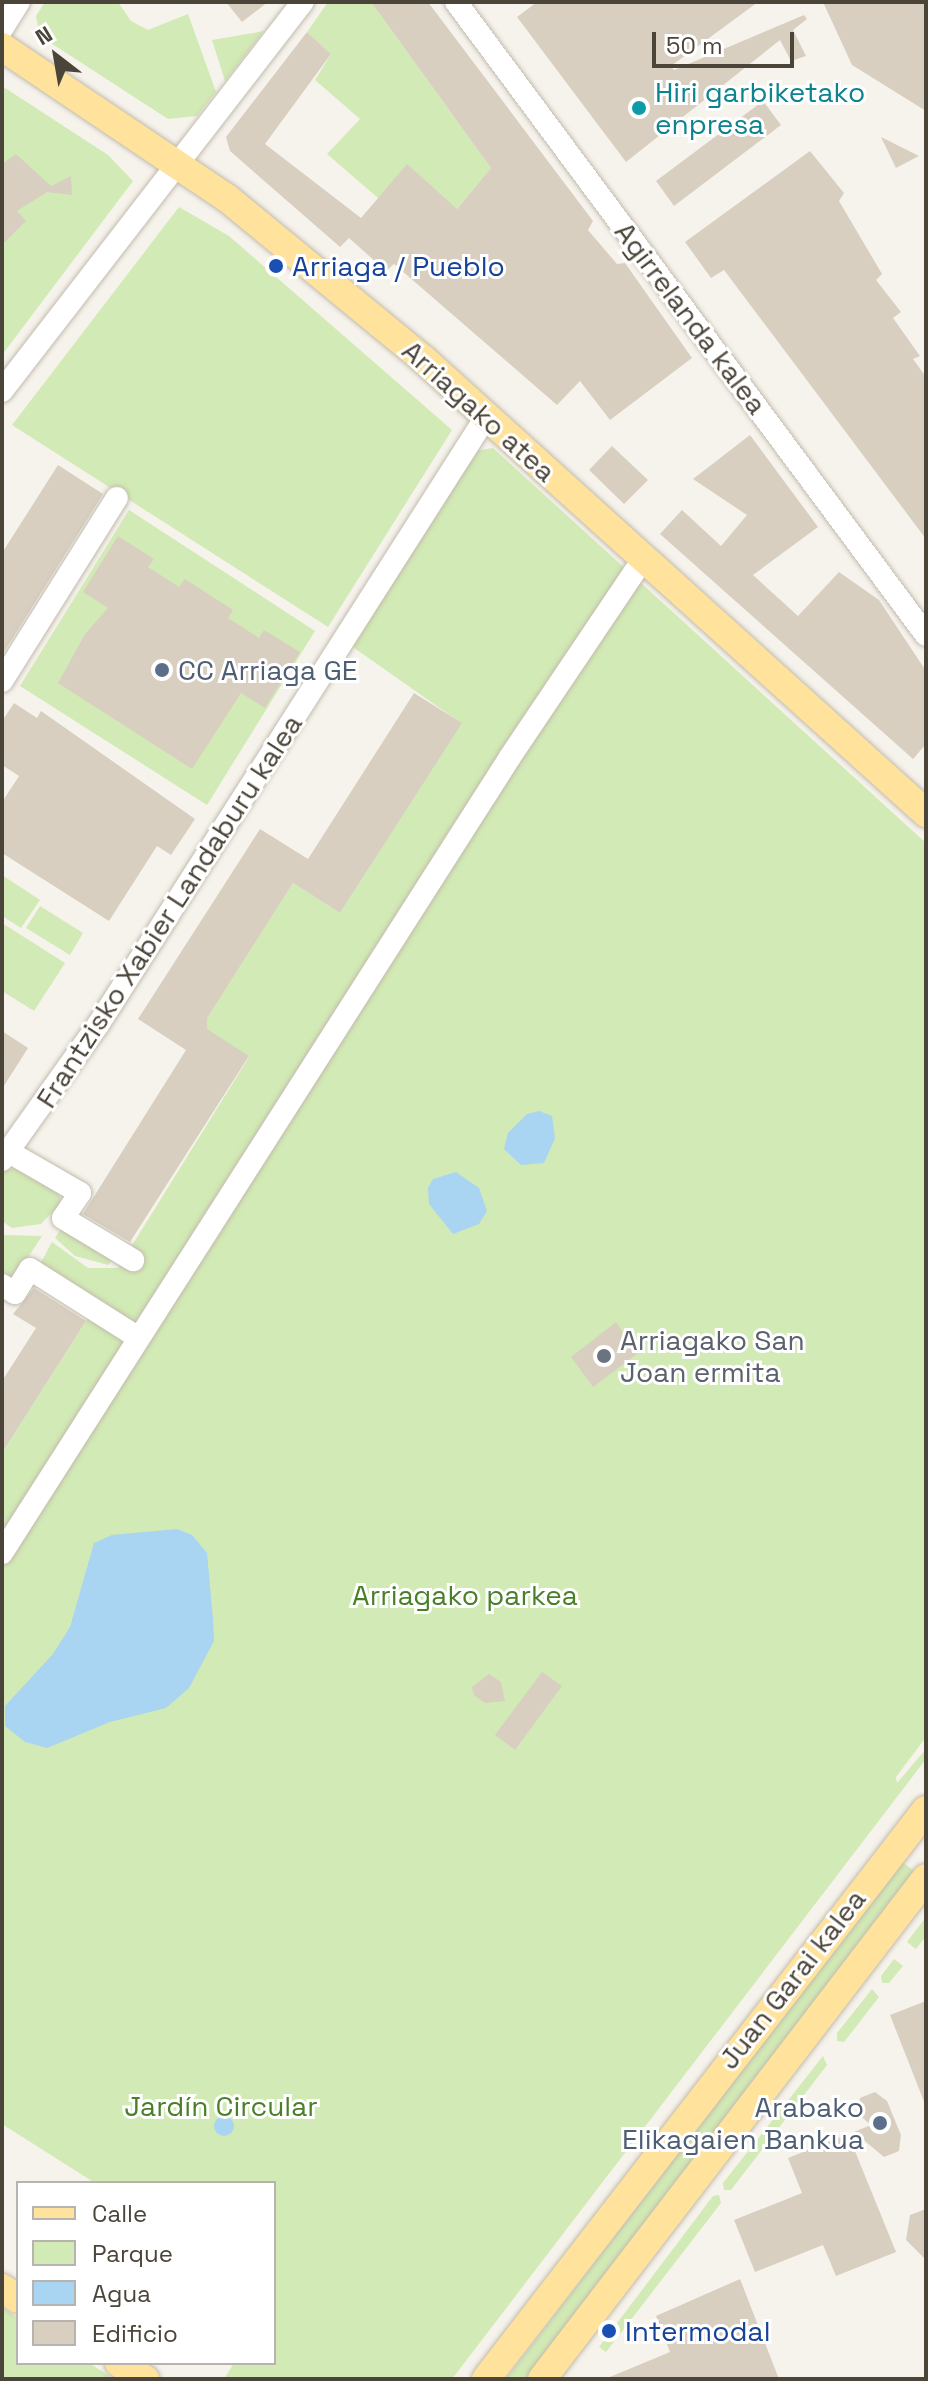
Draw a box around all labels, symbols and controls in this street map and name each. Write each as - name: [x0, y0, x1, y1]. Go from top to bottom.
- north arrow: [16, 16, 96, 96]
- scale bar: [656, 16, 798, 66]
- text: N: [30, 20, 57, 51]
- text: 50 m: [666, 30, 723, 61]
- place label: Hiri garbiketako enpresa: [655, 75, 865, 141]
- marker: Hiri garbiketako enpresa: [630, 99, 648, 117]
- street label: Agirrelanda kalea: [608, 215, 774, 421]
- place label: Arriaga / Pueblo: [292, 249, 505, 283]
- marker: Arriaga / Pueblo: [267, 257, 285, 275]
- street label: Arriagako atea: [395, 333, 563, 489]
- place label: CC Arriaga GE: [178, 653, 358, 687]
- marker: CC Arriaga GE: [153, 661, 171, 679]
- street label: Frantzisko Xabier Landaburu kalea: [29, 708, 309, 1114]
- place label: Arriagako San Joan ermita: [620, 1323, 805, 1389]
- marker: Arriagako San Joan ermita: [595, 1347, 613, 1365]
- park label: Arriagako parkea: [352, 1578, 578, 1612]
- street label: Juan Garai kalea: [711, 1882, 873, 2076]
- park label: Jardín Circular: [124, 2089, 318, 2123]
- place label: Arabako Elikagaien Bankua: [622, 2090, 864, 2156]
- marker: Arabako Elikagaien Bankua: [871, 2114, 889, 2132]
- legend: [16, 2181, 276, 2365]
- text: Calle: [92, 2198, 147, 2229]
- text: Parque: [92, 2238, 173, 2269]
- text: Agua: [92, 2278, 151, 2309]
- place label: Intermodal: [625, 2314, 770, 2348]
- text: Edificio: [92, 2318, 178, 2349]
- marker: Intermodal: [600, 2322, 618, 2340]

